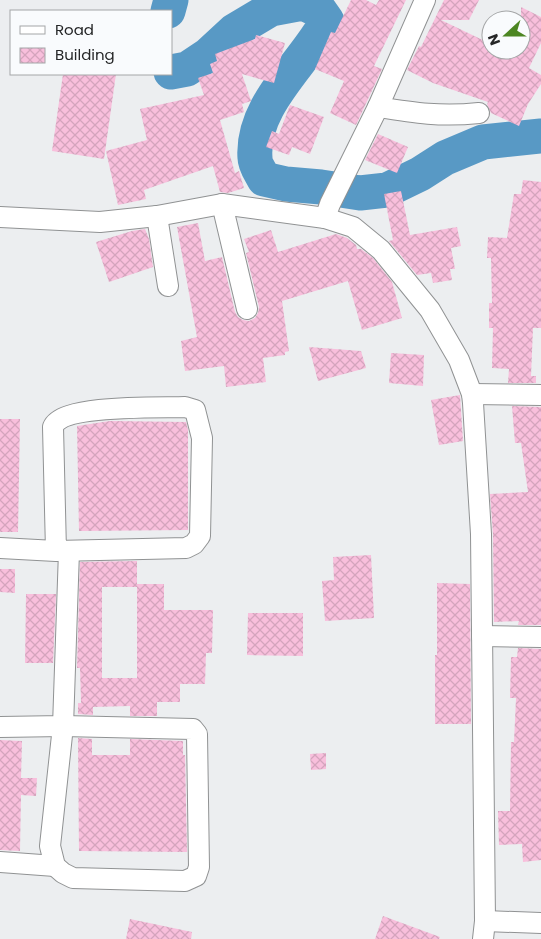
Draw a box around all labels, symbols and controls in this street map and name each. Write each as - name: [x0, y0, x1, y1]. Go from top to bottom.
- legend: [10, 10, 172, 75]
- north arrow: [481, 10, 531, 60]
- text: Road: [55, 19, 94, 40]
- text: N: [483, 31, 505, 48]
- text: Building: [55, 44, 115, 65]

